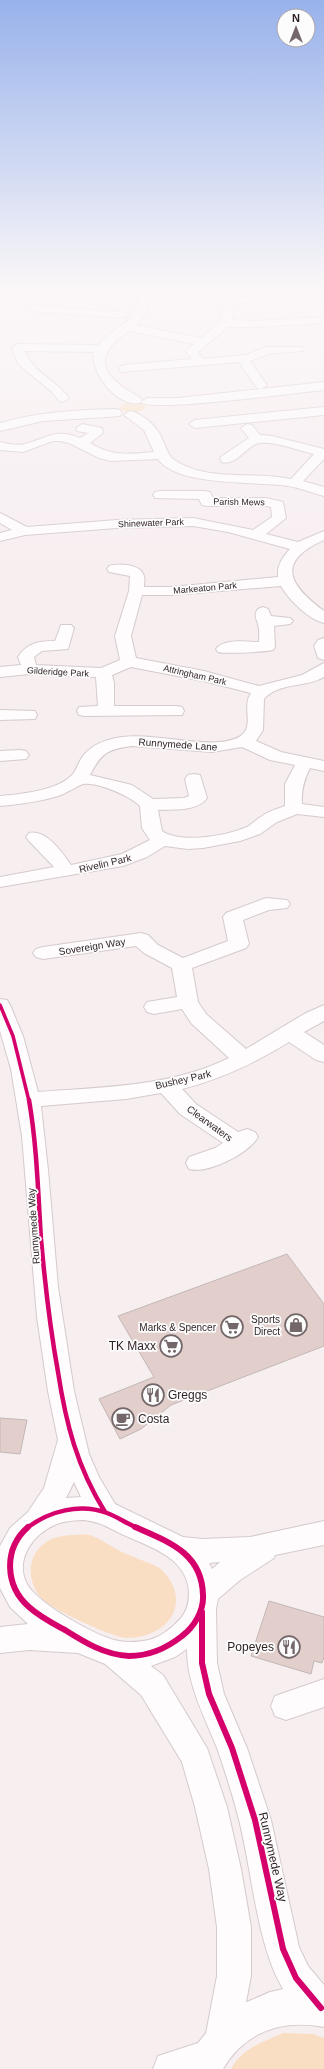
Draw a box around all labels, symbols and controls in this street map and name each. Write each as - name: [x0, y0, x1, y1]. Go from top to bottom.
- north arrow: [276, 8, 316, 48]
- text: N: [292, 12, 300, 24]
- street label: Parish Mews: [213, 497, 265, 507]
- street label: Shinewater Park: [118, 517, 185, 529]
- street label: Markeaton Park: [173, 580, 238, 596]
- street label: Attringham Park: [162, 663, 228, 687]
- street label: Gilderidge Park: [27, 665, 90, 679]
- street label: Runnymede Lane: [138, 736, 218, 753]
- street label: Rivelin Park: [78, 852, 133, 875]
- street label: Sovereign Way: [58, 936, 126, 957]
- street label: Bushey Park: [154, 1068, 213, 1091]
- street label: Clearwaters: [185, 1103, 235, 1144]
- street label: Runnymede Way: [25, 1188, 42, 1264]
- shop icon: Sports Direct: [283, 1312, 309, 1338]
- supermarket icon: Marks & Spencer: [219, 1314, 245, 1340]
- place label: Sports Direct: [251, 1314, 280, 1337]
- place label: Marks & Spencer: [139, 1322, 217, 1333]
- supermarket icon: TK Maxx: [158, 1333, 184, 1359]
- place label: TK Maxx: [109, 1339, 156, 1353]
- restaurant icon: Greggs: [140, 1382, 166, 1408]
- place label: Greggs: [168, 1388, 207, 1402]
- cafe icon: Costa: [110, 1406, 136, 1432]
- place label: Costa: [138, 1412, 170, 1426]
- restaurant icon: Popeyes: [276, 1634, 302, 1660]
- place label: Popeyes: [227, 1640, 274, 1654]
- street label: Runnymede Way: [256, 1811, 290, 1903]

